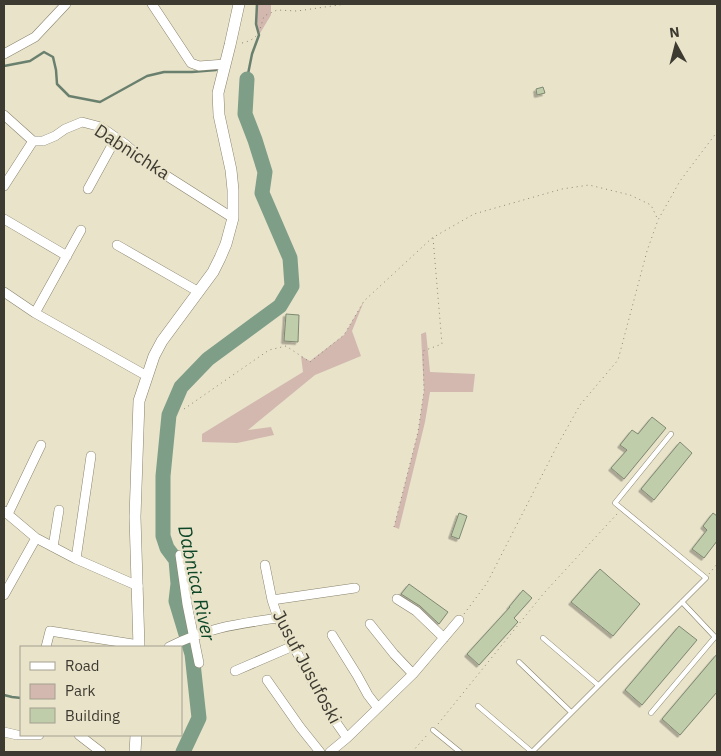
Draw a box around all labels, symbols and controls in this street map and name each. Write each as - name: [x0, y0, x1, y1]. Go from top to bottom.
- north arrow: [651, 20, 701, 70]
- text: N: [668, 23, 681, 42]
- street label: Dabnichka: [90, 119, 175, 185]
- water label: Dabnica River: [173, 523, 221, 644]
- street label: Jusuf Jusufoski: [268, 606, 347, 728]
- legend: [20, 646, 182, 736]
- text: Road: [65, 656, 100, 675]
- text: Park: [65, 681, 95, 700]
- text: Building: [65, 706, 120, 725]

